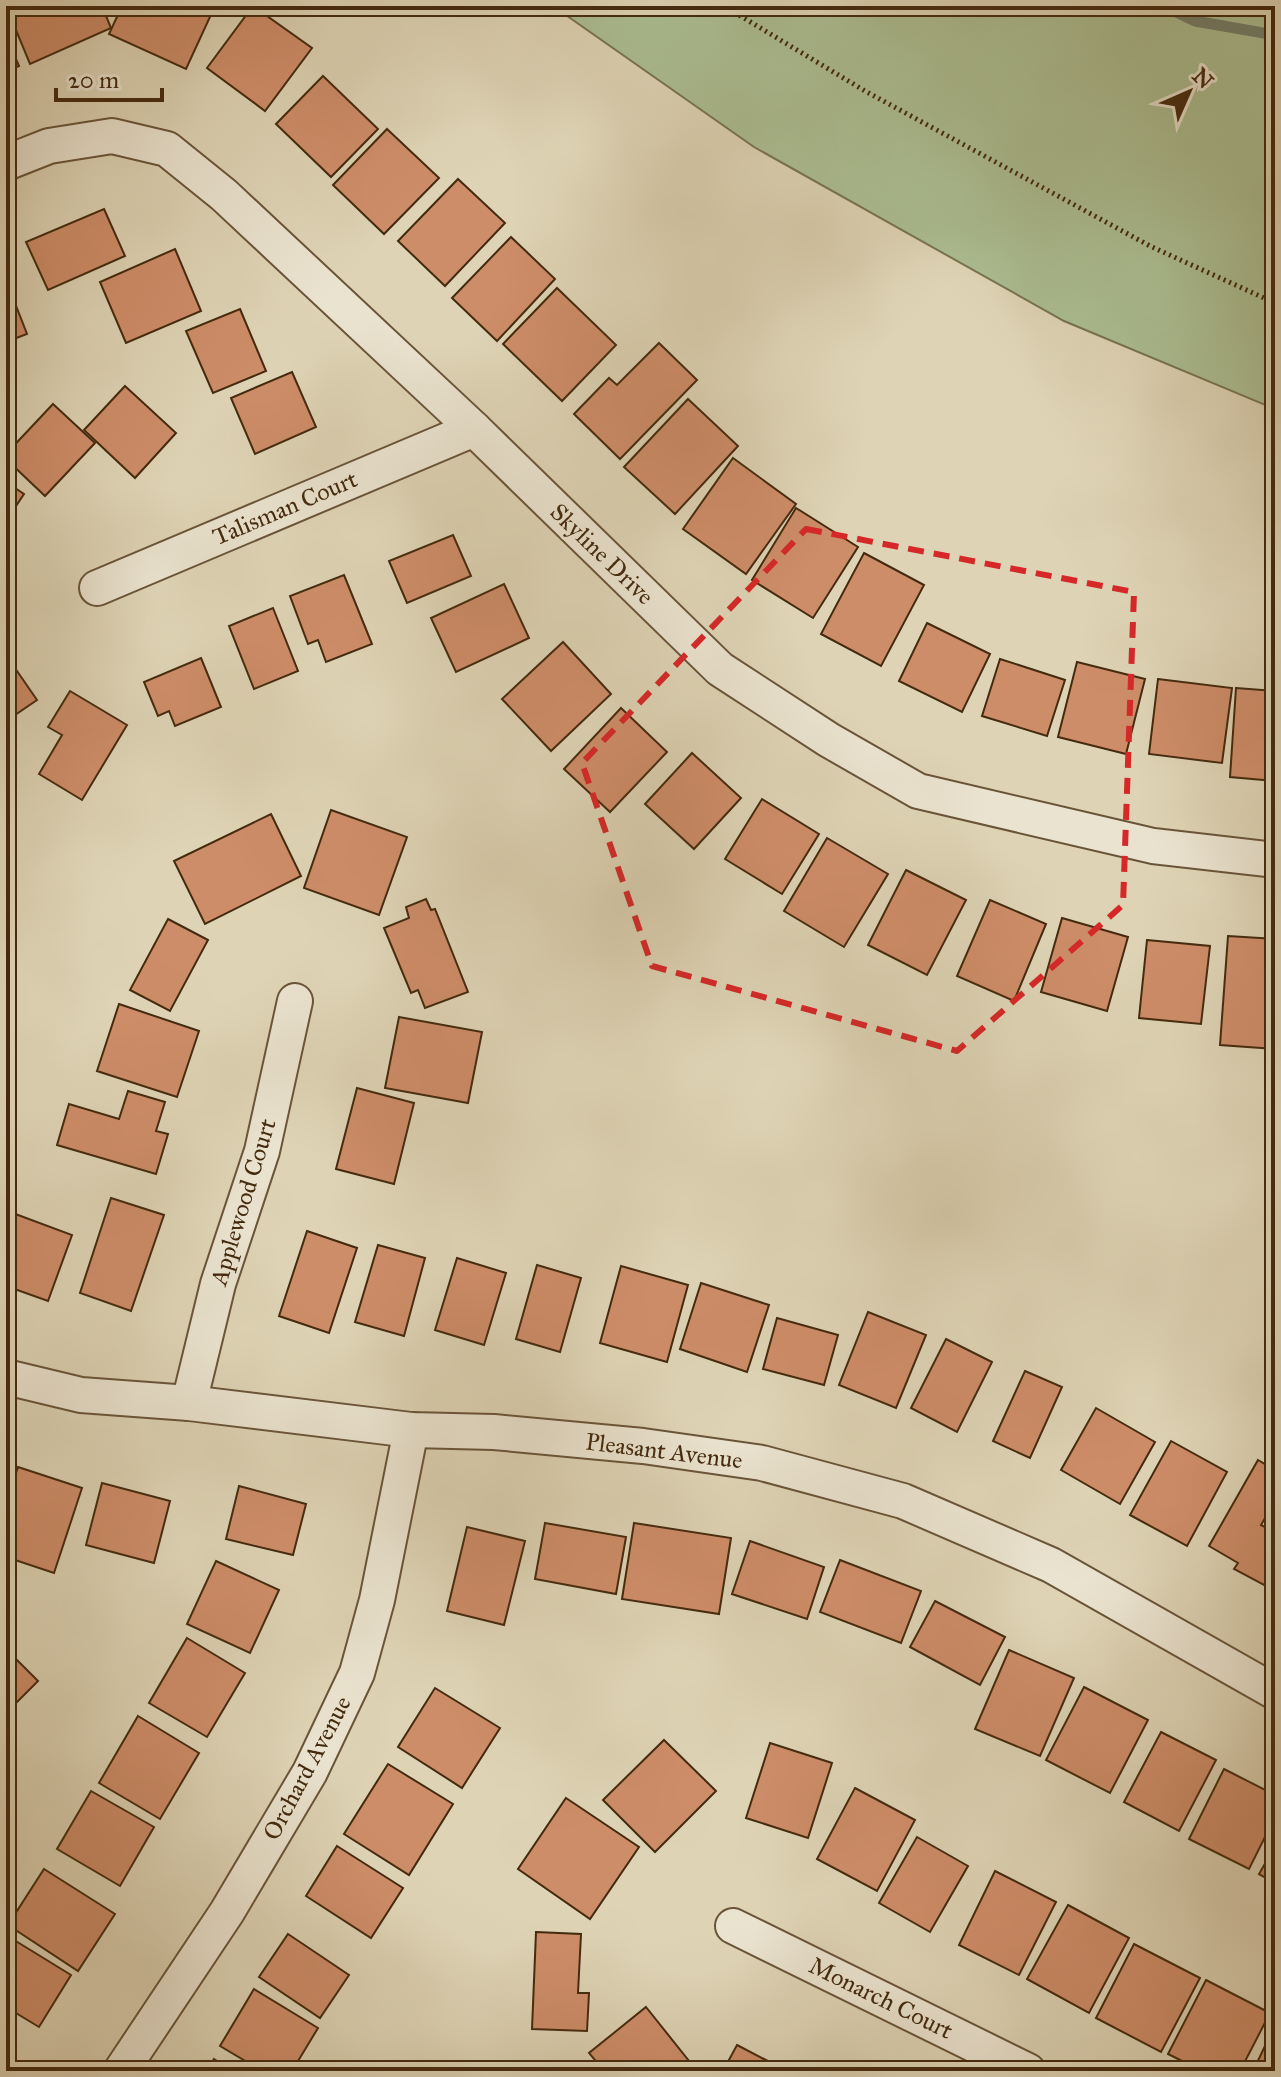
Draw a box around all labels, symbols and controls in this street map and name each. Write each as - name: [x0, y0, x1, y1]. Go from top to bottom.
- scale bar: [56, 52, 162, 102]
- north arrow: [1149, 52, 1229, 132]
- text: N: [1187, 62, 1219, 95]
- text: 20 m: [68, 65, 119, 95]
- street label: Talisman Court: [208, 464, 362, 552]
- street label: Skyline Drive: [544, 497, 660, 611]
- street label: Applewood Court: [203, 1115, 283, 1290]
- street label: Pleasant Avenue: [584, 1426, 744, 1476]
- street label: Orchard Avenue: [256, 1691, 358, 1845]
- street label: Monarch Court: [804, 1950, 958, 2046]

